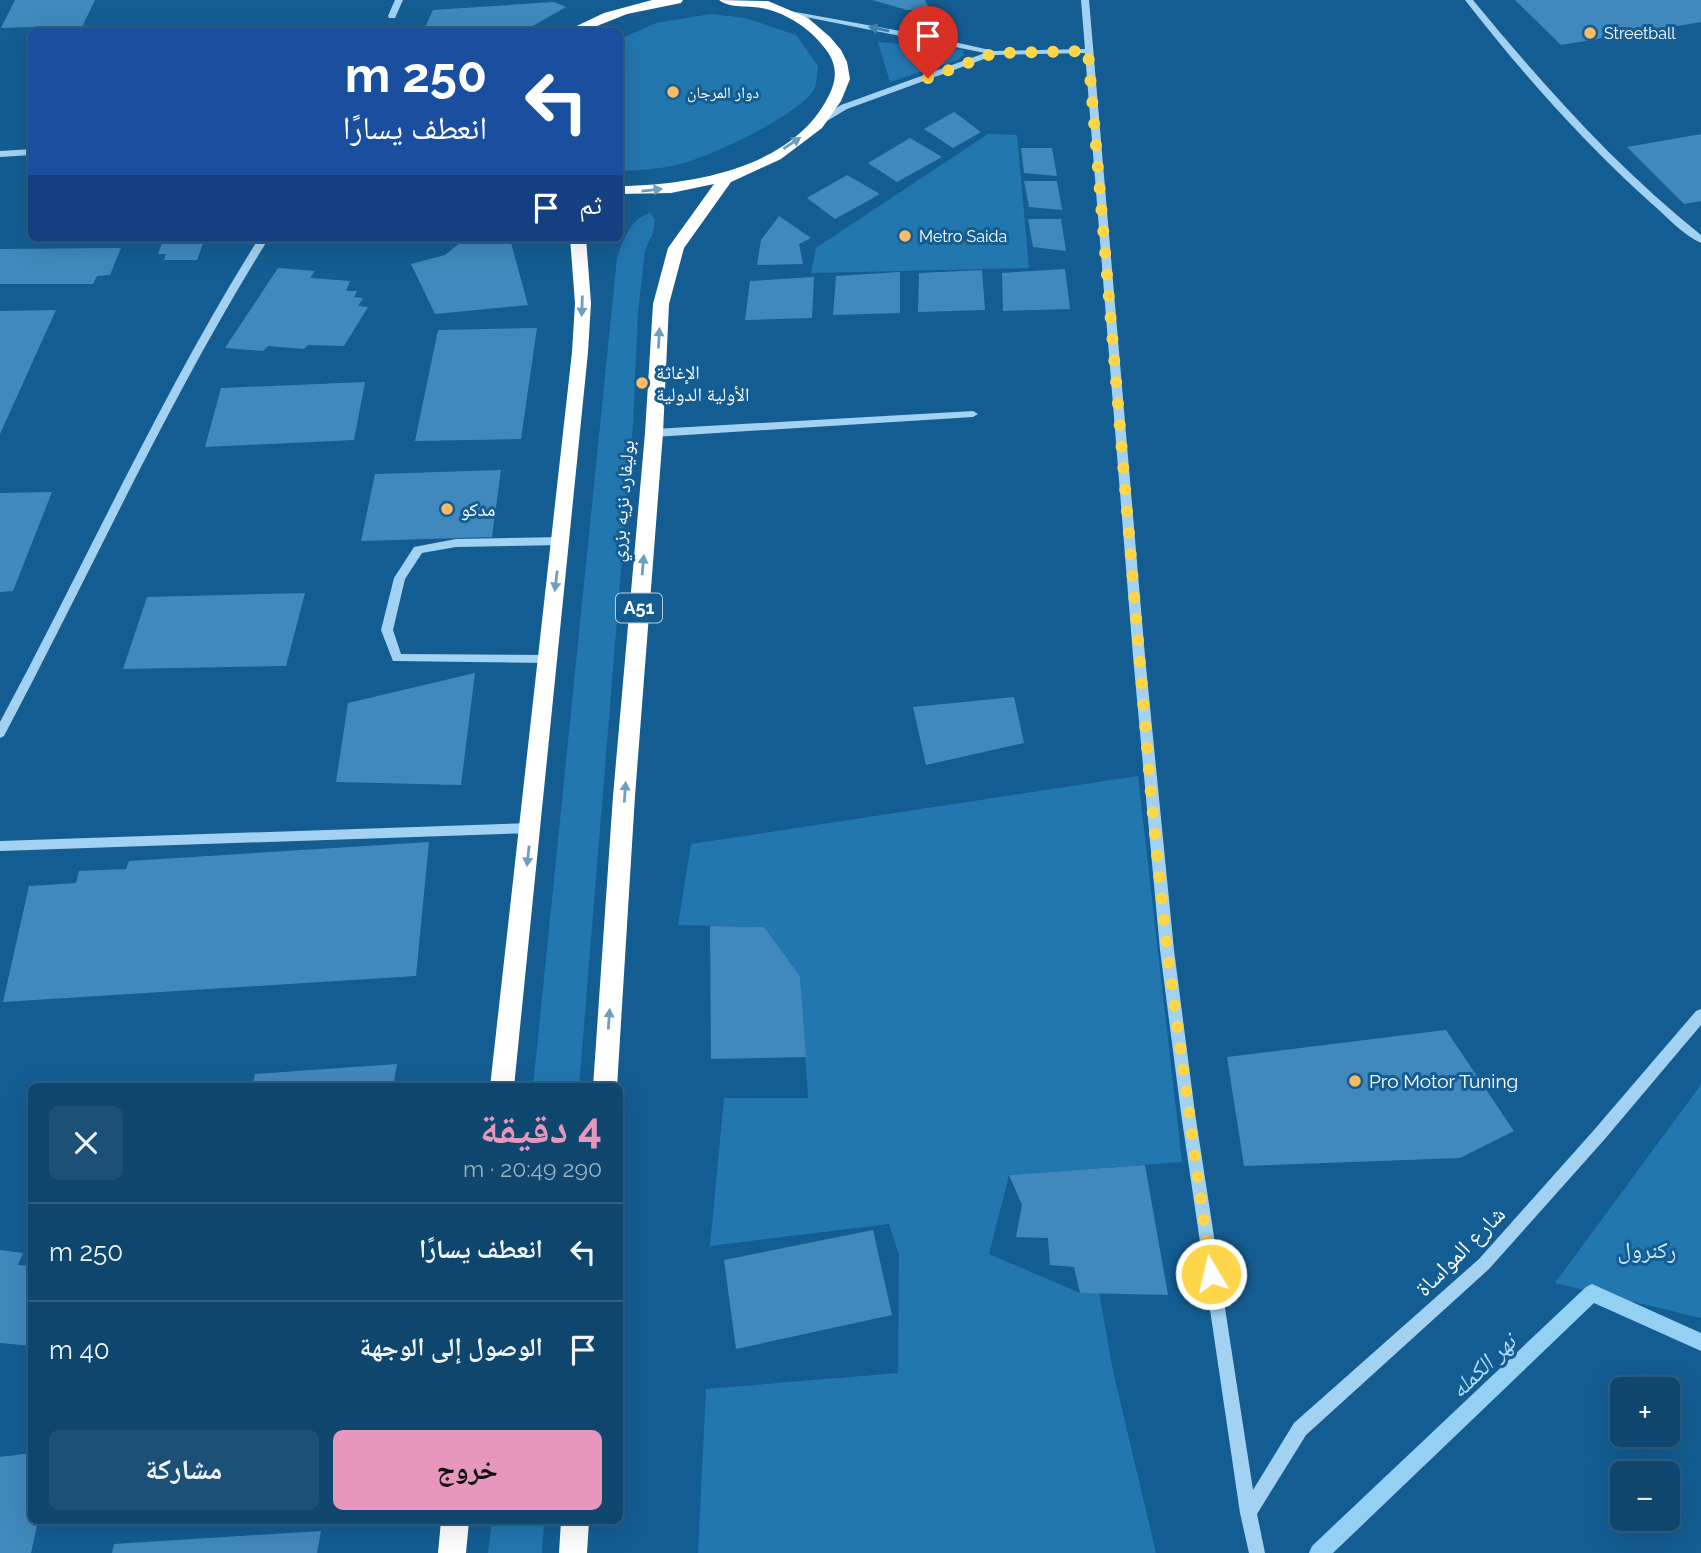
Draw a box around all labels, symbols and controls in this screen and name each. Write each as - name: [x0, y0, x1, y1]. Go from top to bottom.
- pin: [898, 6, 958, 78]
- icon: arrive: [909, 17, 947, 55]
- one-way arrow: [868, 23, 890, 34]
- place label: Streetball: [1604, 24, 1676, 43]
- marker: Streetball: [1582, 25, 1598, 41]
- text: 250 m: [345, 46, 487, 103]
- icon: left: [511, 56, 602, 147]
- place label: دوار المرجان: [687, 83, 759, 103]
- marker: دوار المرجان: [665, 84, 681, 100]
- text: انعطف يسارًا: [343, 109, 487, 146]
- one-way arrow: [783, 136, 801, 150]
- one-way arrow: [641, 184, 663, 195]
- icon: arrive: [527, 189, 565, 227]
- text: ثم: [579, 190, 602, 220]
- place label: Metro Saida: [919, 227, 1007, 246]
- marker: Metro Saida: [897, 228, 913, 244]
- one-way arrow: [577, 295, 588, 317]
- one-way arrow: [654, 327, 665, 349]
- place label: الإغاثة الأولية الدولية: [656, 361, 749, 406]
- marker: الإغاثة الأولية الدولية: [634, 375, 650, 391]
- street label: بوليفارد نزيه بزري: [606, 439, 643, 563]
- place label: مدكو: [461, 498, 495, 521]
- marker: مدكو: [439, 501, 455, 517]
- one-way arrow: [638, 554, 649, 576]
- one-way arrow: [551, 570, 562, 592]
- road number: A51: [616, 594, 662, 622]
- one-way arrow: [620, 780, 631, 802]
- one-way arrow: [523, 845, 534, 867]
- one-way arrow: [604, 1007, 615, 1029]
- place label: Pro Motor Tuning: [1369, 1070, 1518, 1092]
- marker: Pro Motor Tuning: [1347, 1073, 1363, 1089]
- text: 4 دقيقة: [480, 1104, 602, 1153]
- button: close: [49, 1106, 123, 1180]
- text: 290 m · 20:49: [463, 1155, 602, 1182]
- street label: شارع المواساة: [1409, 1200, 1512, 1303]
- icon: left: [564, 1233, 602, 1271]
- text: انعطف يسارًا: [419, 1234, 543, 1264]
- park label: ركنرول: [1618, 1236, 1676, 1264]
- text: 250 m: [49, 1237, 123, 1267]
- position arrow: [1174, 1237, 1248, 1311]
- water label: نهر الكمله: [1444, 1325, 1524, 1404]
- icon: arrive: [564, 1331, 602, 1369]
- text: الوصول إلى الوجهة: [360, 1332, 543, 1362]
- text: 40 m: [49, 1335, 110, 1365]
- map controls: [1610, 1377, 1680, 1531]
- button: +: [1610, 1377, 1680, 1447]
- button: مشاركة: [49, 1430, 319, 1510]
- button: خروج: [333, 1430, 602, 1510]
- button: −: [1610, 1461, 1680, 1531]

